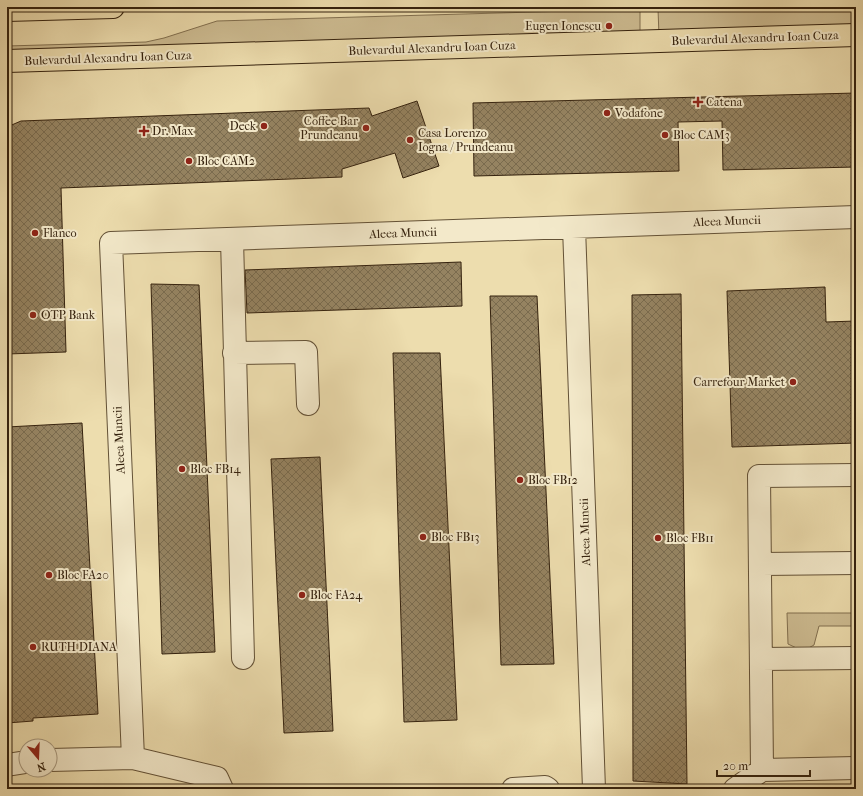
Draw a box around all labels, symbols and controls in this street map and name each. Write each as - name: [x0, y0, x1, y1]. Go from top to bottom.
- place label: Eugen Ionescu: [525, 19, 601, 33]
- marker: Eugen Ionescu: [604, 21, 614, 31]
- street label: Bulevardul Alexandru Ioan Cuza: [671, 28, 839, 48]
- street label: Bulevardul Alexandru Ioan Cuza: [348, 38, 516, 58]
- street label: Bulevardul Alexandru Ioan Cuza: [24, 48, 192, 68]
- place label: Catena: [706, 95, 743, 109]
- marker: Catena: [693, 97, 703, 107]
- place label: Vodafone: [614, 106, 663, 120]
- marker: Vodafone: [602, 108, 612, 118]
- place label: Coffee Bar Prundeanu: [300, 114, 359, 142]
- place label: Deck: [229, 119, 257, 133]
- marker: Deck: [259, 121, 269, 131]
- marker: Coffee Bar Prundeanu: [361, 123, 371, 133]
- place label: Dr. Max: [152, 124, 194, 138]
- marker: Dr. Max: [139, 126, 149, 136]
- place label: Casa Lorenzo Iogna / Prundeanu: [418, 126, 514, 154]
- place label: Bloc CAM3: [673, 128, 730, 142]
- marker: Bloc CAM3: [660, 130, 670, 140]
- marker: Casa Lorenzo Iogna / Prundeanu: [405, 135, 415, 145]
- place label: Bloc CAM2: [197, 154, 255, 168]
- marker: Bloc CAM2: [184, 156, 194, 166]
- street label: Aleea Muncii: [692, 213, 762, 229]
- street label: Aleea Muncii: [368, 225, 438, 241]
- place label: Flanco: [43, 226, 77, 240]
- marker: Flanco: [30, 228, 40, 238]
- place label: OTP Bank: [41, 308, 96, 322]
- marker: OTP Bank: [28, 310, 38, 320]
- place label: Carrefour Market: [693, 375, 786, 389]
- marker: Carrefour Market: [788, 377, 798, 387]
- street label: Aleea Muncii: [110, 405, 128, 475]
- place label: Bloc FB14: [190, 462, 242, 476]
- marker: Bloc FB14: [177, 464, 187, 474]
- place label: Bloc FB12: [528, 473, 578, 487]
- marker: Bloc FB12: [515, 475, 525, 485]
- street label: Aleea Muncii: [577, 497, 593, 567]
- place label: Bloc FB13: [431, 530, 480, 544]
- place label: Bloc FB11: [666, 531, 714, 545]
- marker: Bloc FB13: [418, 532, 428, 542]
- marker: Bloc FB11: [653, 533, 663, 543]
- place label: Bloc FA20: [57, 568, 109, 582]
- marker: Bloc FA20: [44, 570, 54, 580]
- place label: Bloc FA24: [310, 588, 363, 602]
- marker: Bloc FA24: [297, 590, 307, 600]
- place label: RUTH DIANA: [41, 640, 117, 654]
- marker: RUTH DIANA: [28, 642, 38, 652]
- north arrow: [18, 738, 58, 778]
- scale bar: [717, 752, 810, 778]
- text: N: [34, 759, 47, 775]
- text: 20 m: [723, 759, 748, 773]

